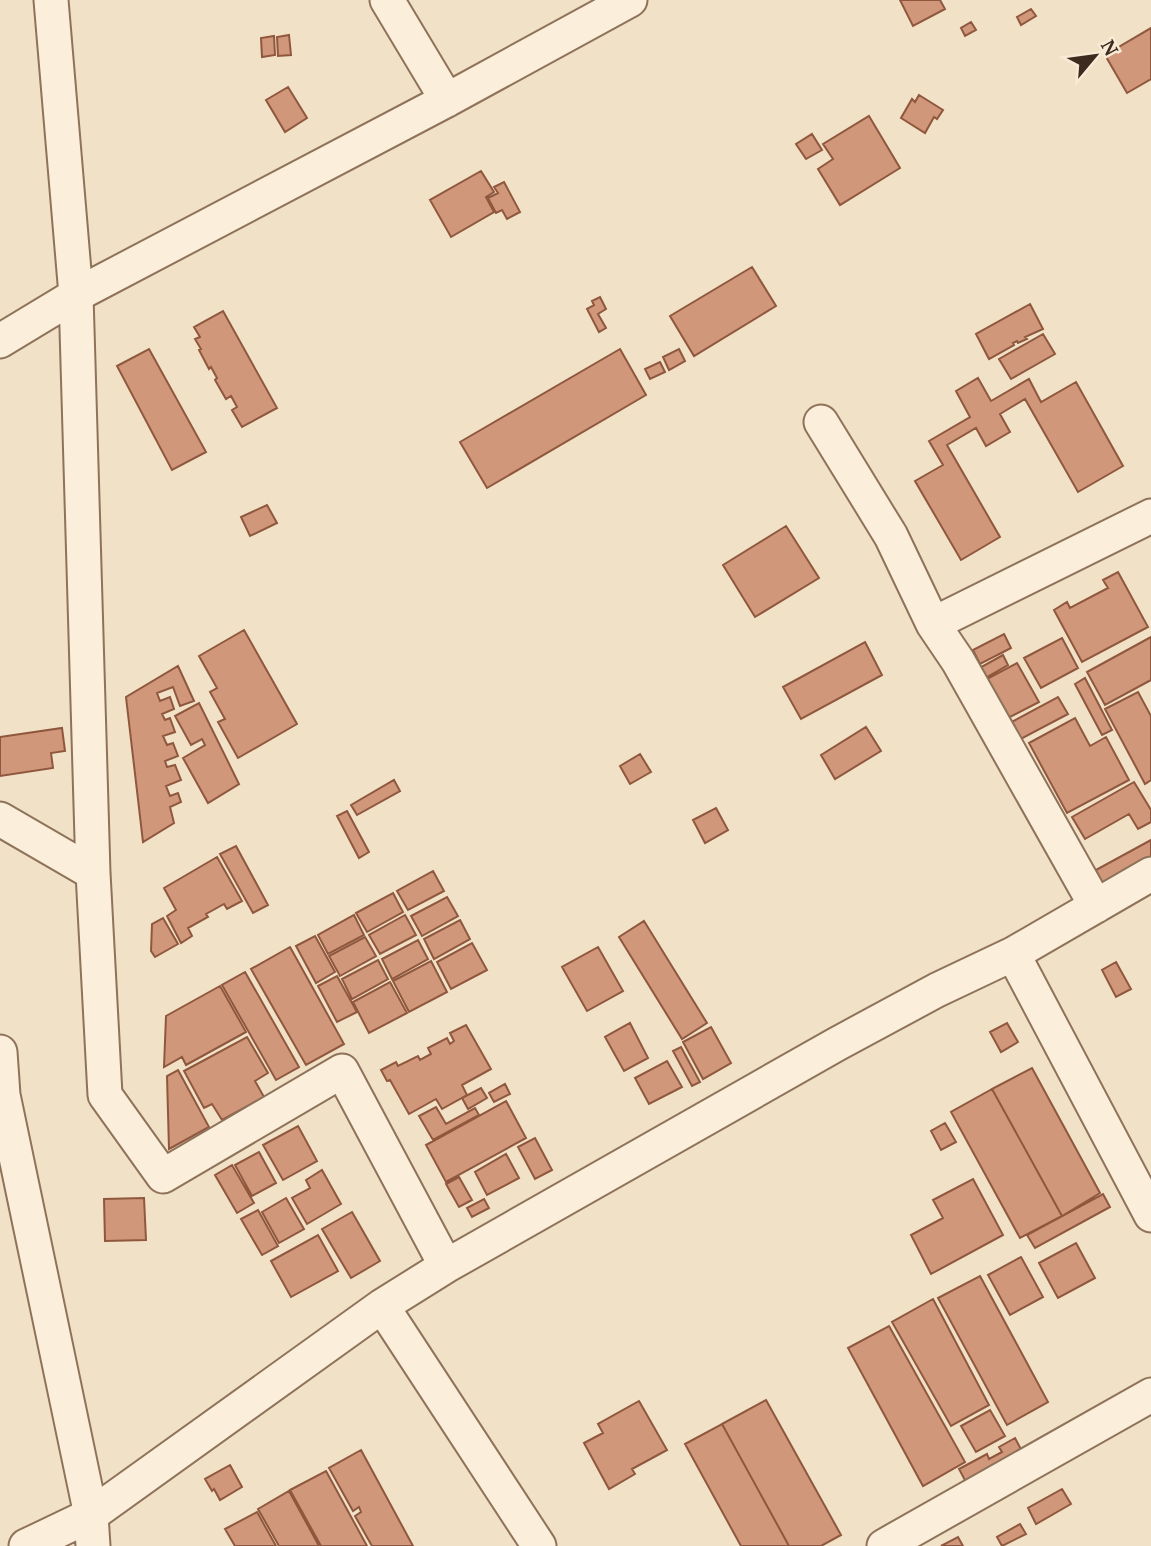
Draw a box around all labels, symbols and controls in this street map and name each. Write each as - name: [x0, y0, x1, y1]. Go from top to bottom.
- north arrow: [1060, 21, 1130, 91]
- text: N: [1096, 35, 1125, 60]

